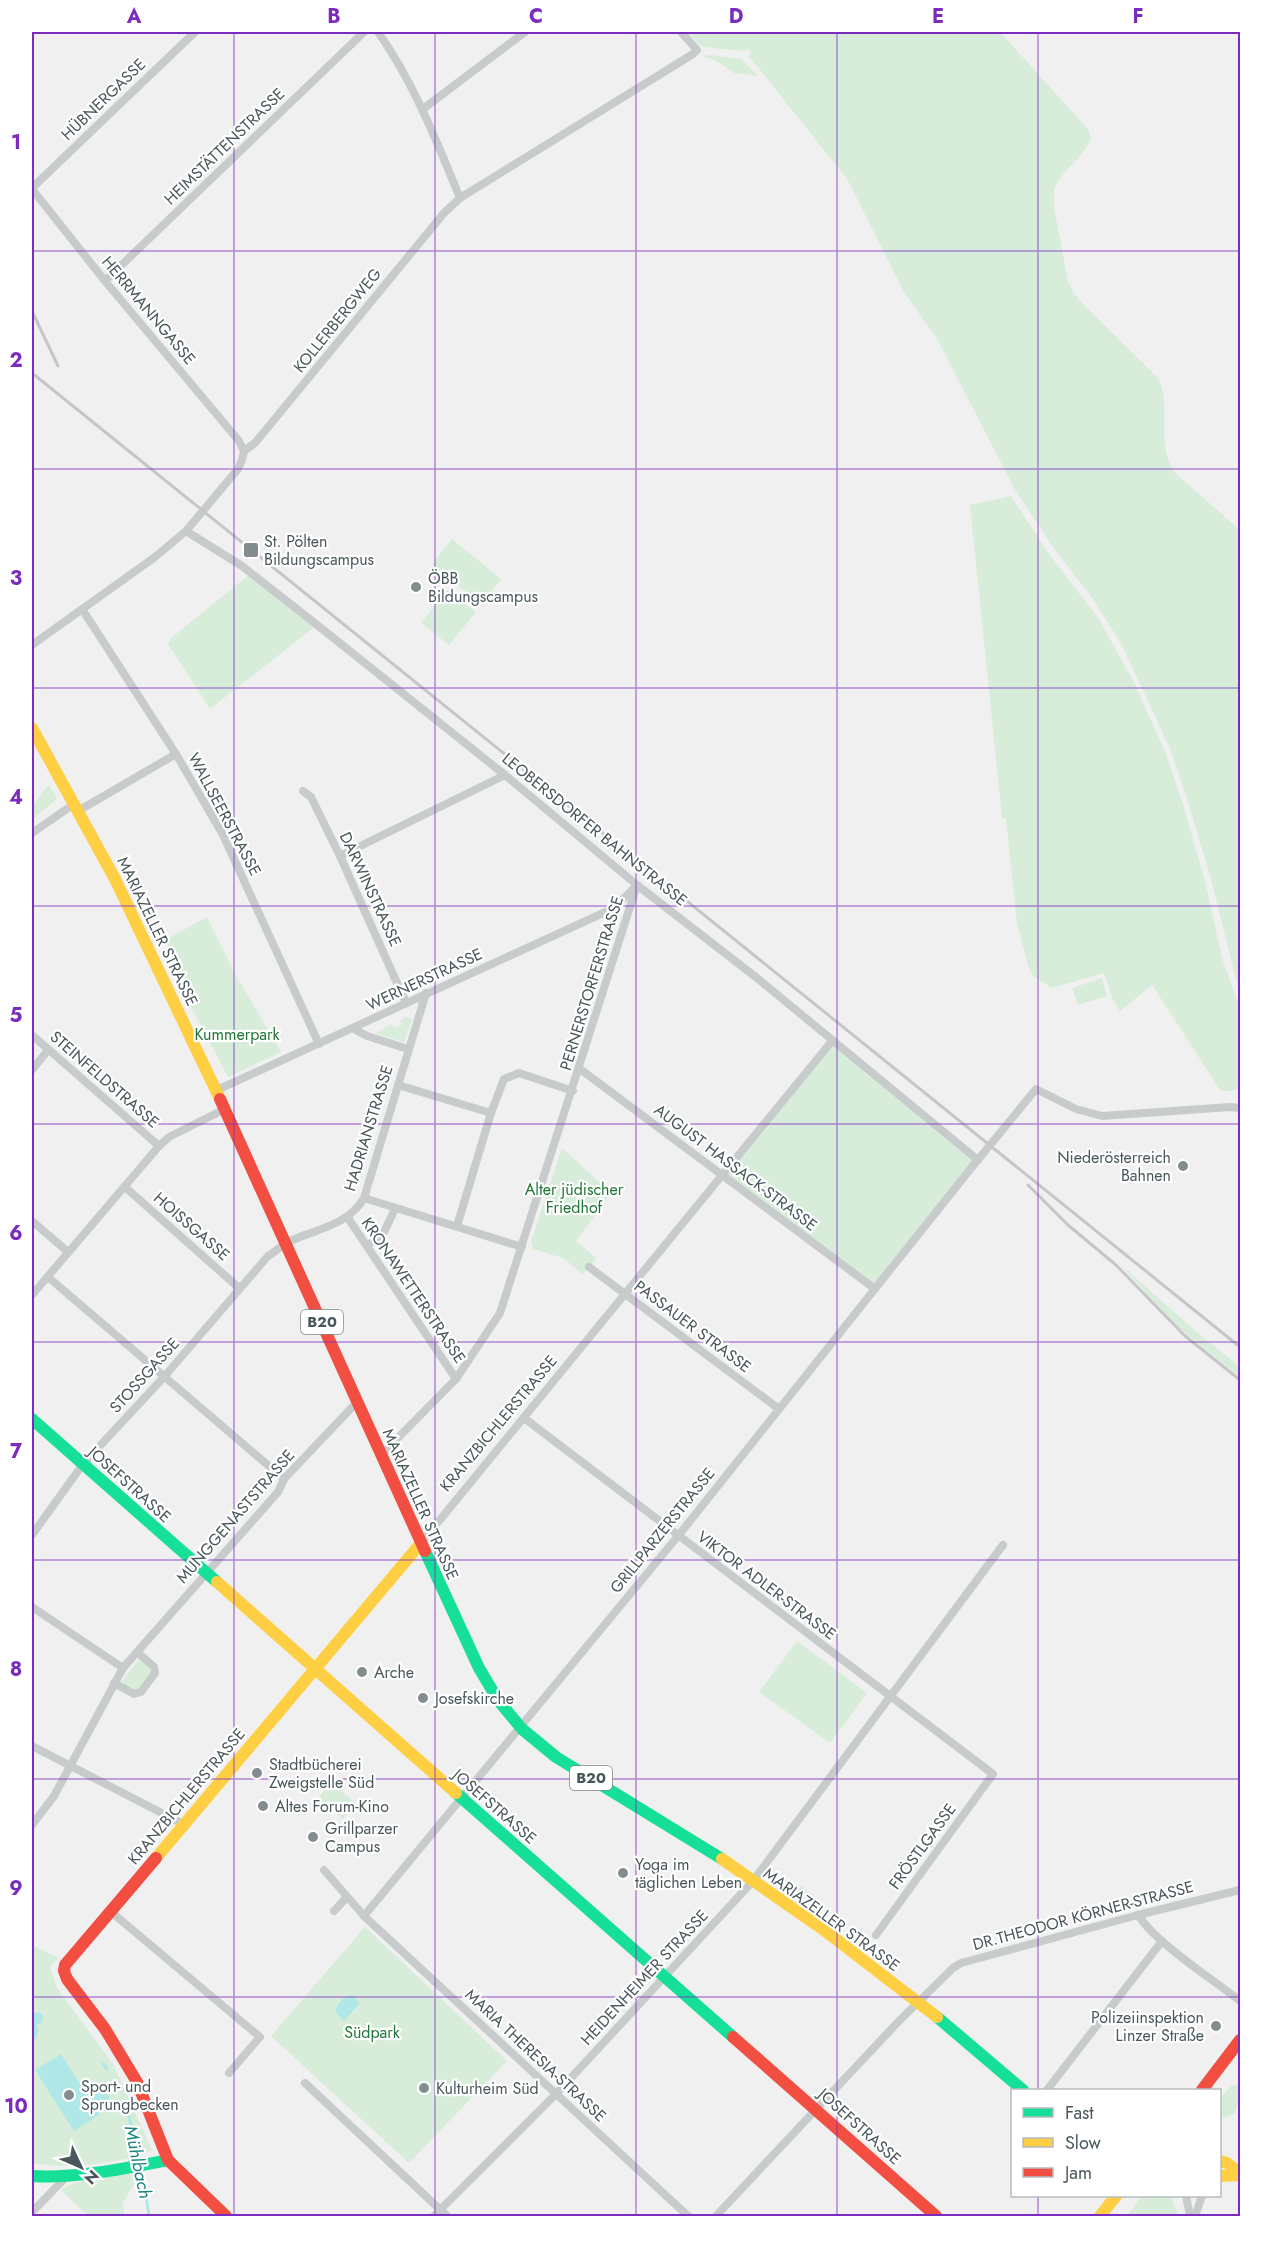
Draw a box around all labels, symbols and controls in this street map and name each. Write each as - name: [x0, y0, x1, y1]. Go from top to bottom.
- text: A: [126, 2, 142, 31]
- text: B: [327, 2, 341, 31]
- text: C: [529, 2, 543, 31]
- text: D: [729, 2, 743, 31]
- text: E: [932, 2, 944, 31]
- text: F: [1132, 2, 1144, 31]
- street label: HÜBNERGASSE: [56, 53, 151, 146]
- street label: HEIMSTÄTTENSTRASSE: [159, 83, 290, 210]
- text: 1: [11, 128, 21, 157]
- street label: HERRMANNGASSE: [96, 251, 201, 370]
- street label: KOLLERBERGWEG: [288, 263, 387, 378]
- text: 2: [9, 346, 23, 375]
- place label: St. Pölten Bildungscampus: [264, 530, 374, 571]
- marker: St. Pölten Bildungscampus: [242, 541, 260, 559]
- text: 3: [10, 564, 22, 593]
- place label: ÖBB Bildungscampus: [428, 567, 538, 608]
- marker: ÖBB Bildungscampus: [409, 580, 423, 594]
- street label: LEOBERSDORFER BAHNSTRASSE: [497, 747, 692, 911]
- street label: WALLSEERSTRASSE: [182, 749, 267, 880]
- text: 4: [9, 783, 23, 812]
- street label: DARWINSTRASSE: [334, 828, 407, 950]
- street label: MARIAZELLER STRASSE: [111, 853, 204, 1010]
- street label: PERNERSTORFERSTRASSE: [554, 893, 629, 1073]
- street label: WERNERSTRASSE: [362, 942, 486, 1016]
- text: 5: [10, 1001, 23, 1030]
- park label: Kummerpark: [195, 1023, 280, 1046]
- street label: STEINFELDSTRASSE: [45, 1025, 164, 1133]
- street label: HADRIANSTRASSE: [338, 1062, 399, 1194]
- street label: AUGUST HASSACK-STRASSE: [649, 1098, 822, 1236]
- place label: Niederösterreich Bahnen: [1057, 1146, 1171, 1187]
- marker: Niederösterreich Bahnen: [1176, 1159, 1190, 1173]
- park label: Alter jüdischer Friedhof: [525, 1178, 624, 1219]
- street label: HOISSGASSE: [149, 1187, 235, 1266]
- street label: KRONAWETTERSTRASSE: [356, 1213, 471, 1368]
- text: 6: [9, 1219, 23, 1248]
- street label: PASSAUER STRASSE: [629, 1275, 756, 1378]
- road number: B20: [301, 1310, 343, 1334]
- street label: STOSSGASSE: [104, 1333, 185, 1418]
- street label: KRANZBICHLERSTRASSE: [434, 1350, 562, 1497]
- street label: MARIAZELLER STRASSE: [377, 1425, 464, 1584]
- text: 7: [10, 1437, 23, 1466]
- street label: JOSEFSTRASSE: [82, 1440, 176, 1528]
- street label: MUNGGENASTSTRASSE: [171, 1445, 300, 1588]
- street label: GRILLPARZERSTRASSE: [605, 1463, 720, 1598]
- street label: VIKTOR ADLER-STRASSE: [692, 1525, 841, 1645]
- text: 8: [10, 1655, 22, 1684]
- place label: Arche: [374, 1661, 414, 1684]
- marker: Arche: [355, 1665, 369, 1679]
- place label: Josefskirche: [433, 1687, 514, 1710]
- marker: Josefskirche: [416, 1691, 430, 1705]
- street label: KRANZBICHLERSTRASSE: [122, 1723, 250, 1870]
- place label: Stadtbücherei Zweigstelle Süd: [269, 1753, 374, 1794]
- street label: JOSEFSTRASSE: [446, 1762, 542, 1849]
- marker: Stadtbücherei Zweigstelle Süd: [250, 1766, 264, 1780]
- road number: B20: [570, 1766, 612, 1790]
- place label: Altes Forum-Kino: [275, 1795, 389, 1818]
- marker: Altes Forum-Kino: [256, 1799, 270, 1813]
- street label: FRÖSTLGASSE: [883, 1799, 961, 1894]
- place label: Grillparzer Campus: [325, 1817, 399, 1858]
- marker: Grillparzer Campus: [306, 1830, 320, 1844]
- place label: Yoga im täglichen Leben: [635, 1853, 742, 1894]
- street label: MARIAZELLER STRASSE: [759, 1862, 905, 1977]
- marker: Yoga im täglichen Leben: [616, 1866, 630, 1880]
- text: 9: [9, 1874, 23, 1903]
- street label: DR.THEODOR KÖRNER-STRASSE: [970, 1875, 1196, 1956]
- street label: HEIDENHEIMER STRASSE: [575, 1904, 713, 2050]
- street label: MARIA THERESIA-STRASSE: [460, 1984, 611, 2127]
- place label: Polizeiinspektion Linzer Straße: [1091, 2006, 1204, 2047]
- marker: Polizeiinspektion Linzer Straße: [1209, 2019, 1223, 2033]
- park label: Südpark: [344, 2021, 401, 2044]
- place label: Sport- und Sprungbecken: [81, 2075, 179, 2116]
- place label: Kulturheim Süd: [436, 2077, 539, 2100]
- marker: Kulturheim Süd: [417, 2081, 431, 2095]
- street label: JOSEFSTRASSE: [812, 2082, 906, 2170]
- marker: Sport- und Sprungbecken: [62, 2088, 76, 2102]
- legend: [1011, 2089, 1221, 2197]
- text: 10: [4, 2092, 28, 2121]
- text: Fast: [1065, 2100, 1094, 2126]
- water label: Mühlbach: [118, 2123, 158, 2201]
- text: Slow: [1065, 2130, 1102, 2156]
- north arrow: [51, 2137, 111, 2197]
- text: Jam: [1063, 2160, 1092, 2186]
- text: N: [79, 2165, 104, 2190]

